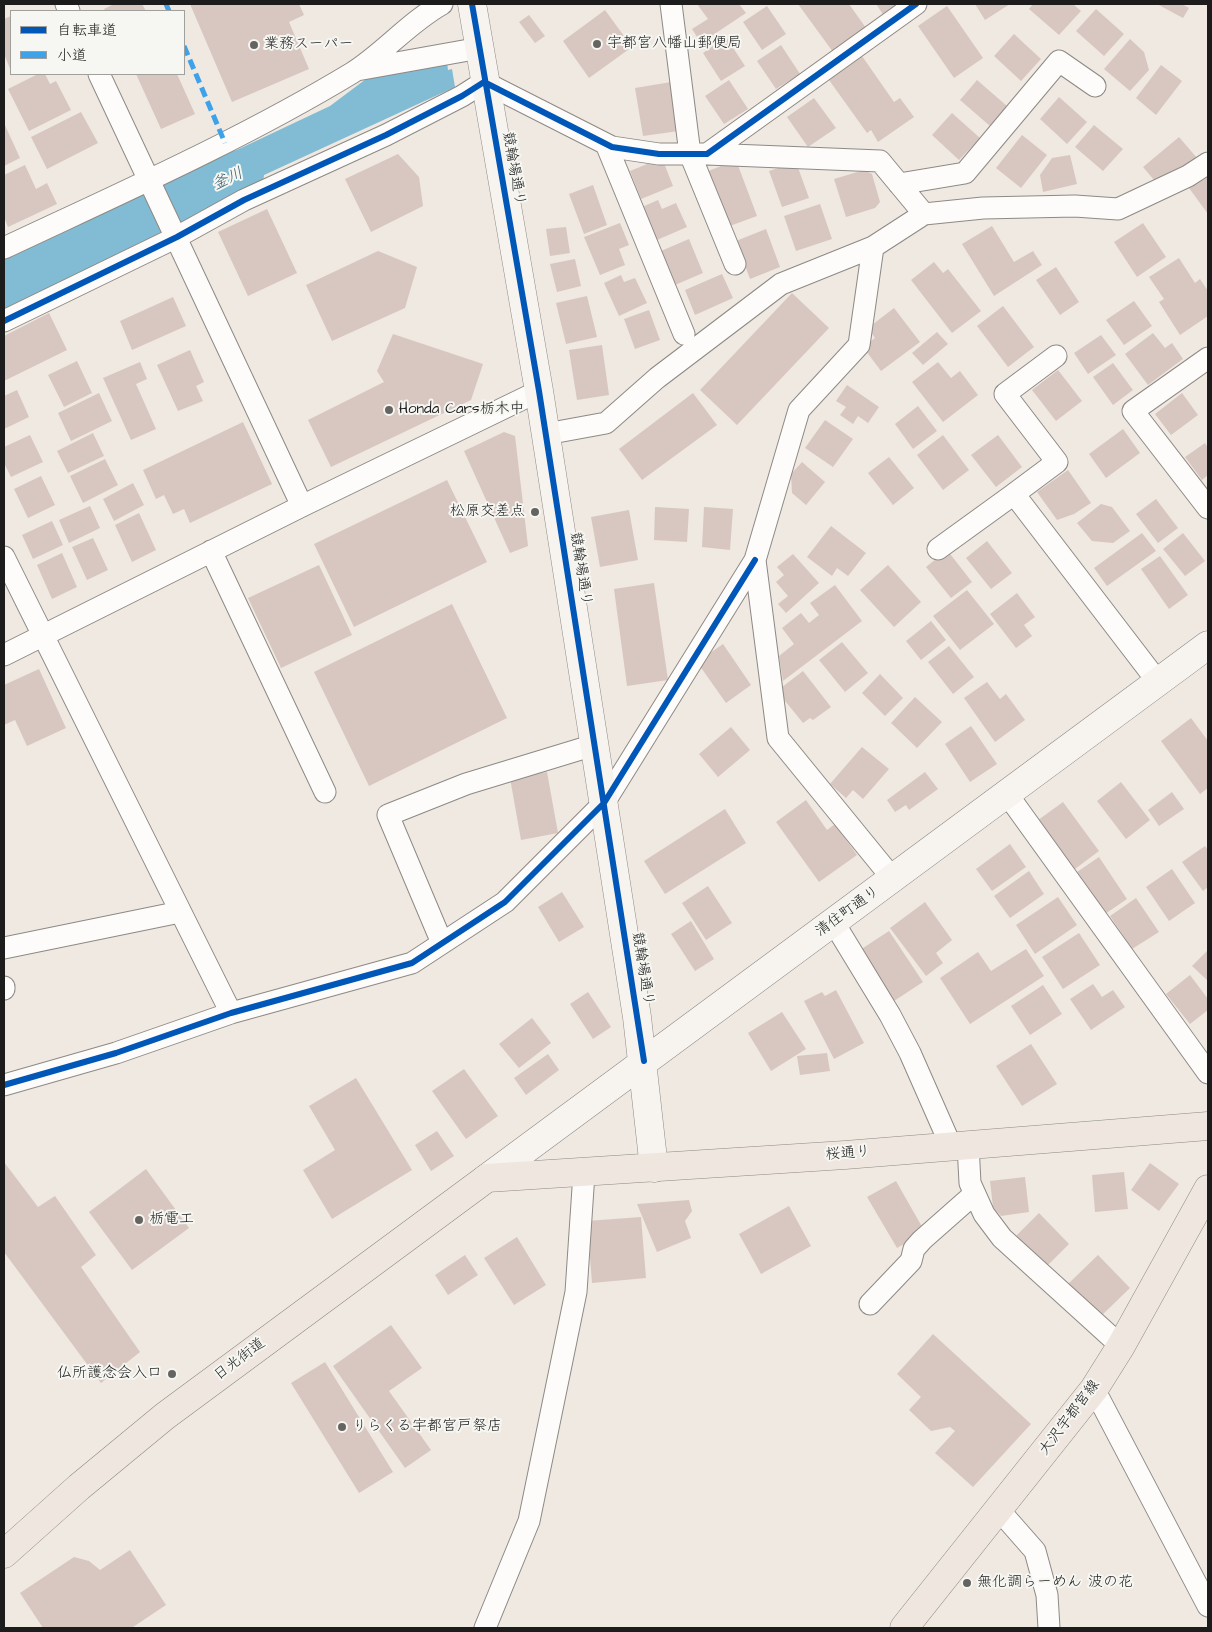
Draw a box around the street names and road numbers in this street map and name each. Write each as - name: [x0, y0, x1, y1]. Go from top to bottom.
- street label: 競輪場通り: [498, 131, 528, 207]
- street label: 競輪場通り: [565, 531, 595, 607]
- street label: 清住町通り: [812, 883, 884, 941]
- street label: 競輪場通り: [627, 931, 657, 1007]
- street label: 桜通り: [825, 1143, 871, 1165]
- street label: 日光街道: [211, 1335, 269, 1385]
- street label: 大沢宇都宮線: [1036, 1377, 1104, 1459]

